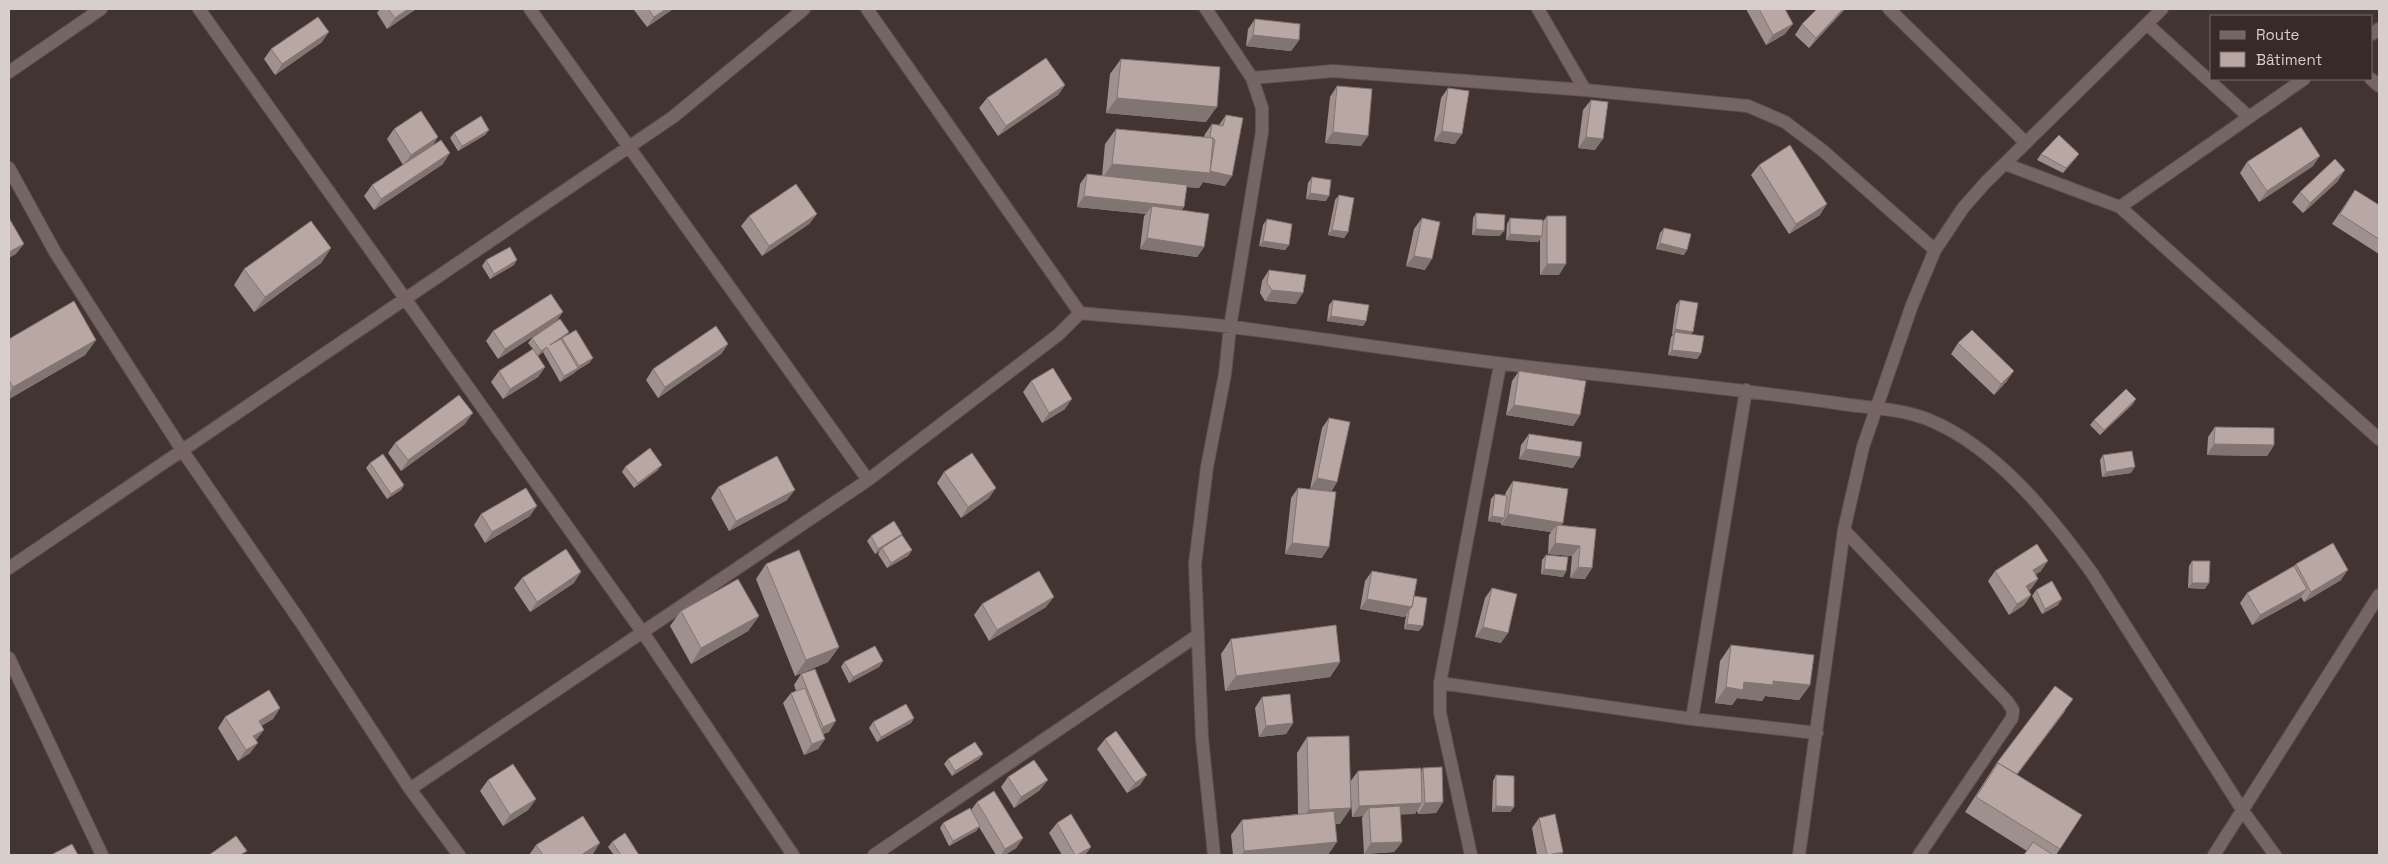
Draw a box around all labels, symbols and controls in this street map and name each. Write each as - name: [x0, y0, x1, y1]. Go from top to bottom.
- legend: [2210, 15, 2373, 80]
- text: Route: [2256, 25, 2300, 44]
- text: Bâtiment: [2256, 50, 2322, 69]

